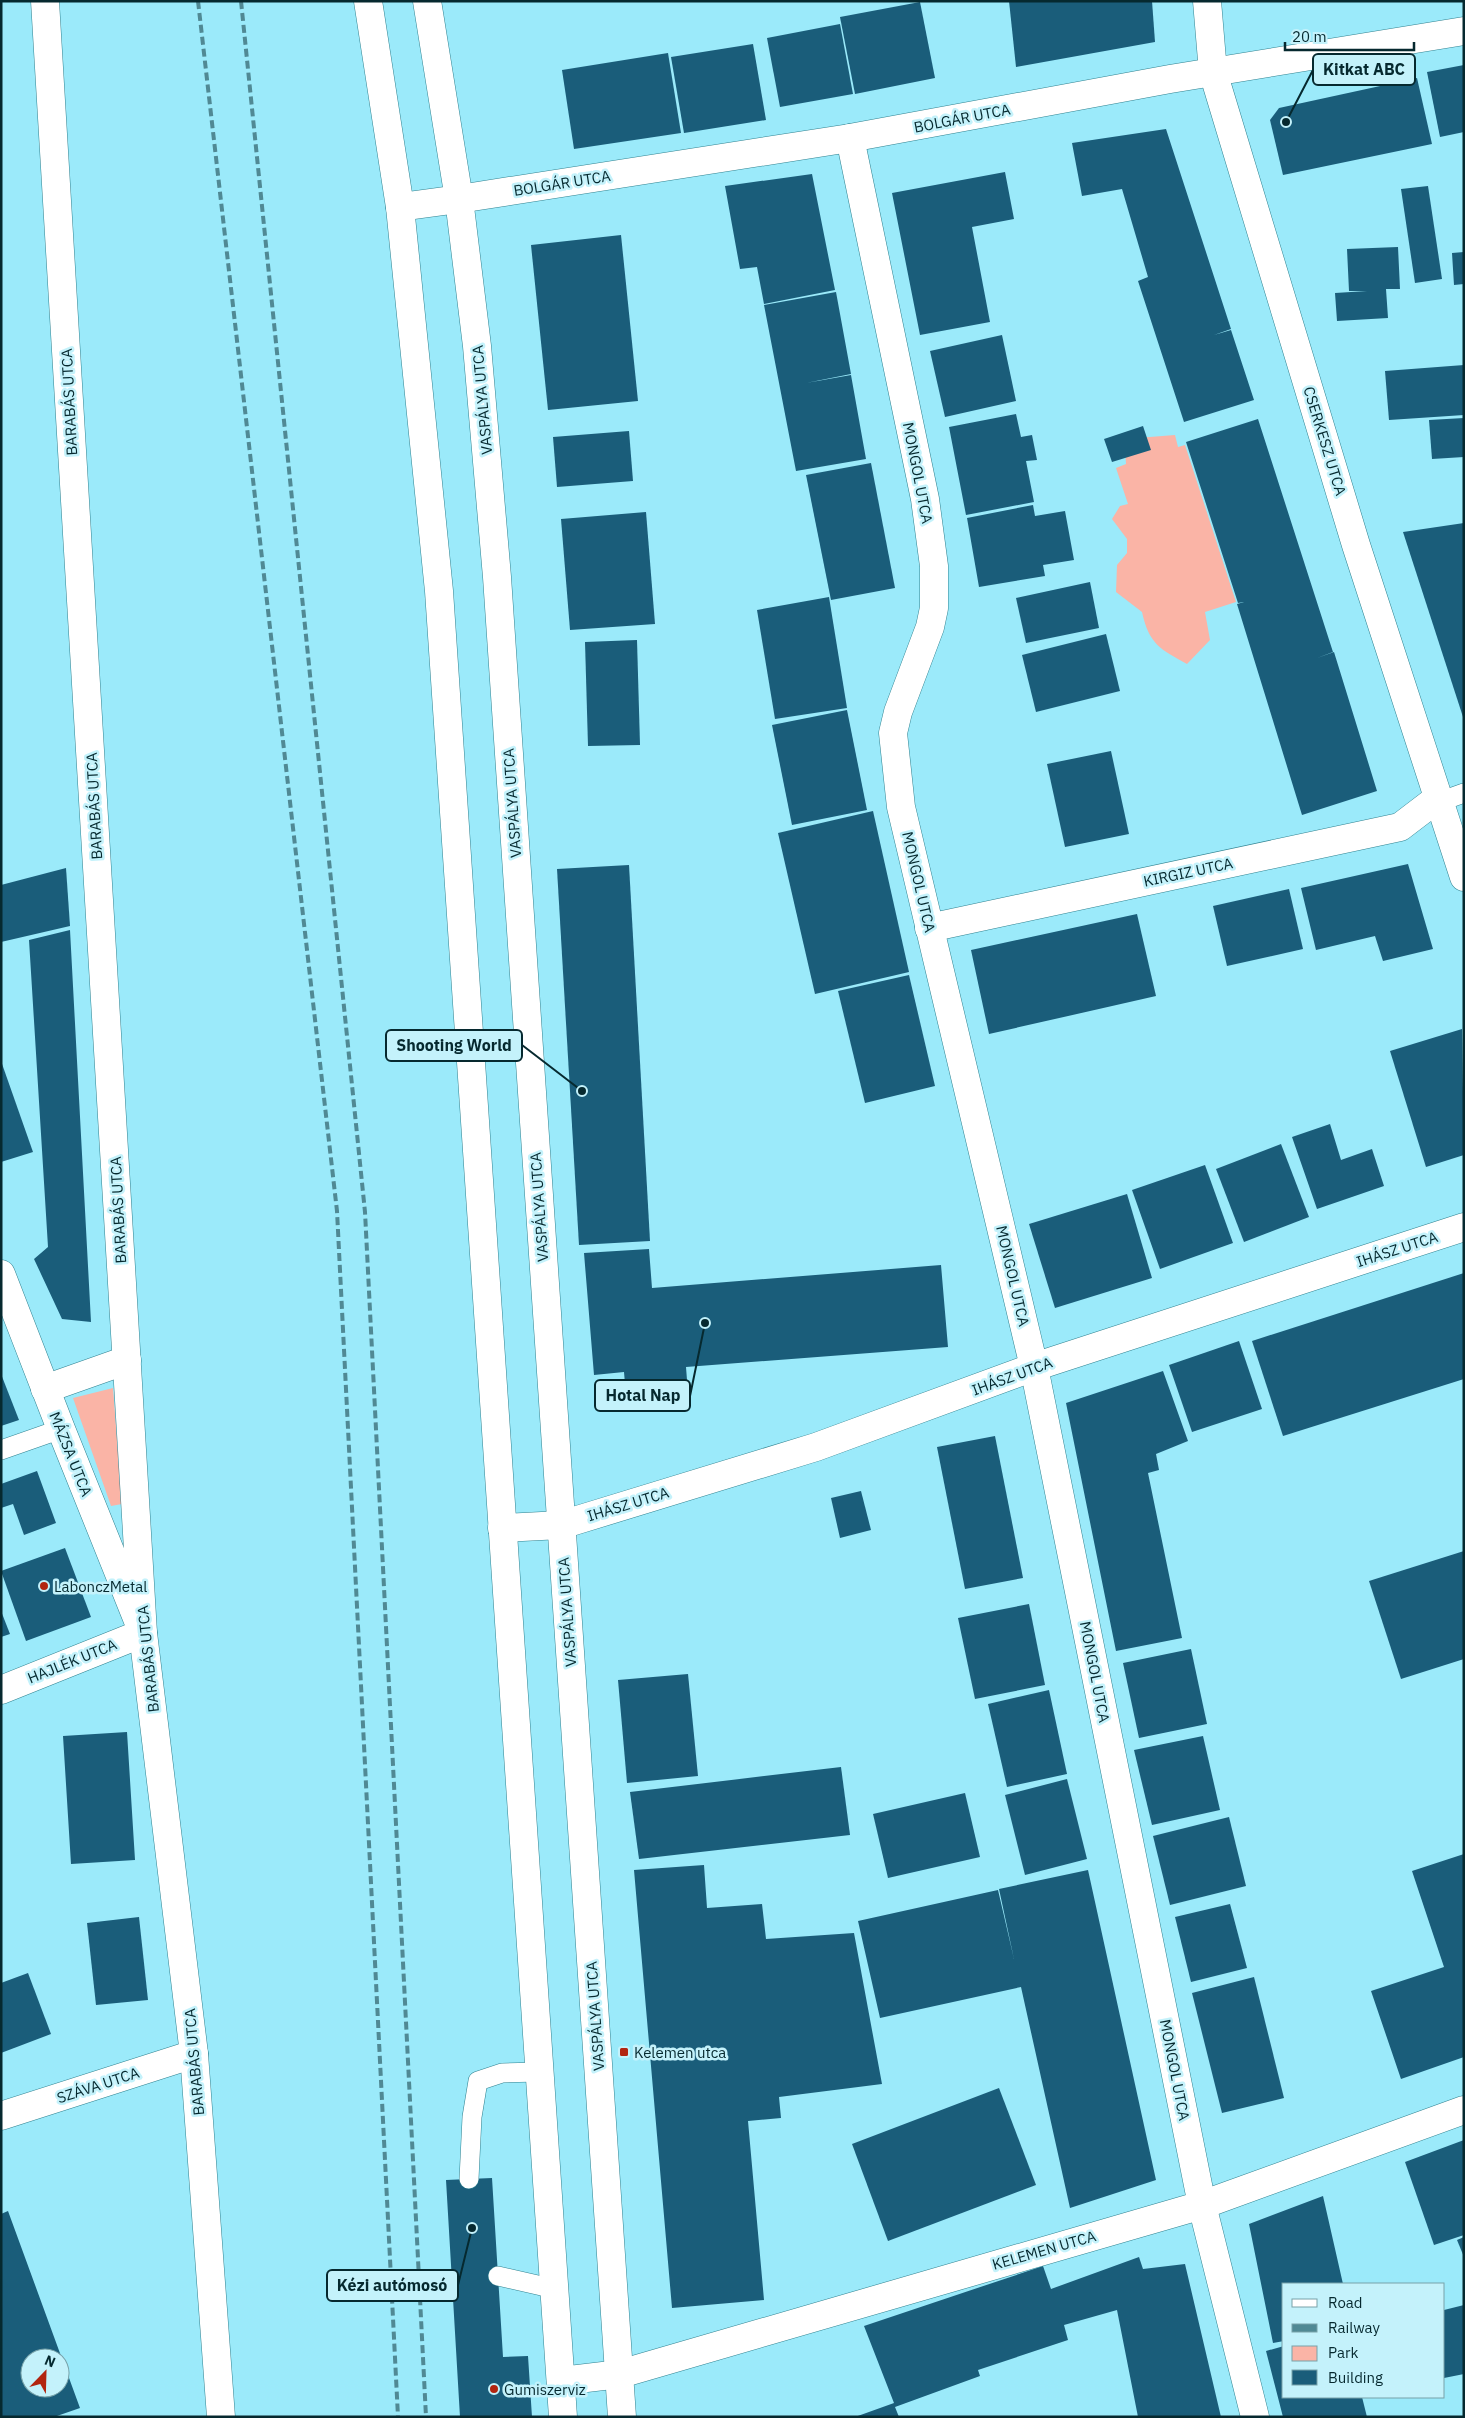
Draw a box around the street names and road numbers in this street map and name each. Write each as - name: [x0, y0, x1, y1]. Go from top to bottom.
- street label: BOLGÁR UTCA: [912, 99, 1012, 137]
- street label: BOLGÁR UTCA: [512, 166, 612, 200]
- street label: VASPÁLYA UTCA: [468, 344, 496, 456]
- street label: BARABÁS UTCA: [57, 348, 81, 456]
- street label: CSERKESZ UTCA: [1299, 384, 1351, 498]
- street label: MONGOL UTCA: [899, 421, 937, 526]
- street label: VASPÁLYA UTCA: [499, 747, 525, 858]
- street label: BARABÁS UTCA: [82, 752, 106, 860]
- street label: MONGOL UTCA: [898, 830, 940, 935]
- street label: KIRGIZ UTCA: [1142, 853, 1235, 891]
- street label: VASPÁLYA UTCA: [526, 1151, 552, 1262]
- street label: BARABÁS UTCA: [106, 1156, 130, 1264]
- street label: MONGOL UTCA: [992, 1224, 1034, 1329]
- street label: IHÁSZ UTCA: [1354, 1227, 1441, 1271]
- street label: IHÁSZ UTCA: [969, 1352, 1055, 1399]
- street label: MÁZSA UTCA: [45, 1409, 97, 1500]
- street label: IHÁSZ UTCA: [585, 1482, 672, 1525]
- street label: VASPÁLYA UTCA: [554, 1556, 580, 1667]
- street label: BARABÁS UTCA: [133, 1604, 163, 1713]
- street label: MONGOL UTCA: [1076, 1620, 1114, 1725]
- street label: HAJLÉK UTCA: [25, 1634, 120, 1688]
- street label: VASPÁLYA UTCA: [582, 1960, 608, 2071]
- street label: BARABÁS UTCA: [180, 2007, 208, 2116]
- street label: MONGOL UTCA: [1156, 2018, 1194, 2123]
- street label: SZÁVA UTCA: [54, 2063, 142, 2107]
- street label: KELEMEN UTCA: [990, 2226, 1098, 2274]

